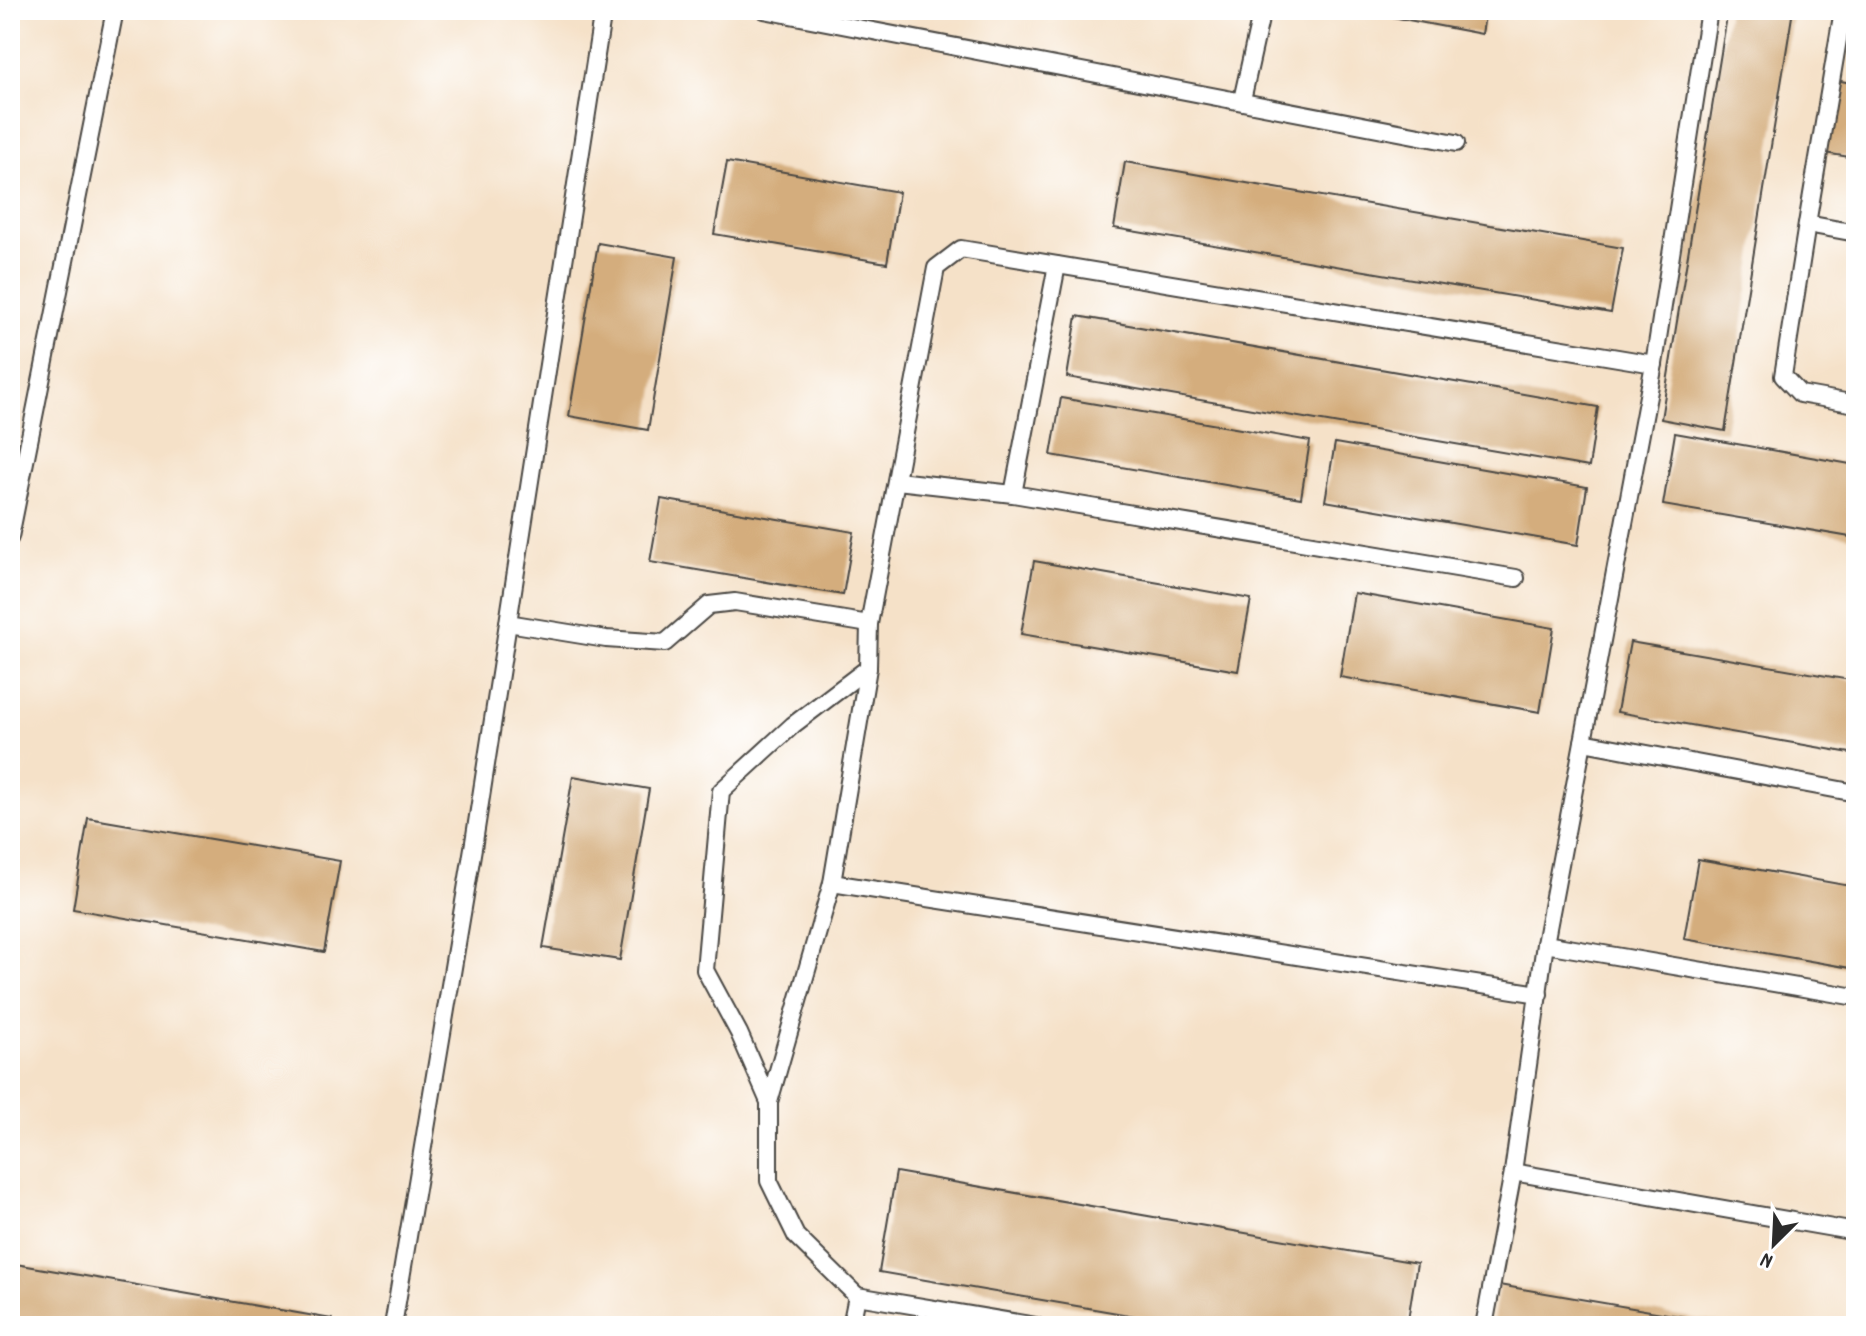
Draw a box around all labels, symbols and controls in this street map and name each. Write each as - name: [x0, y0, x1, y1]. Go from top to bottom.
- north arrow: [1734, 1204, 1814, 1284]
- text: N: [1756, 1243, 1779, 1275]

